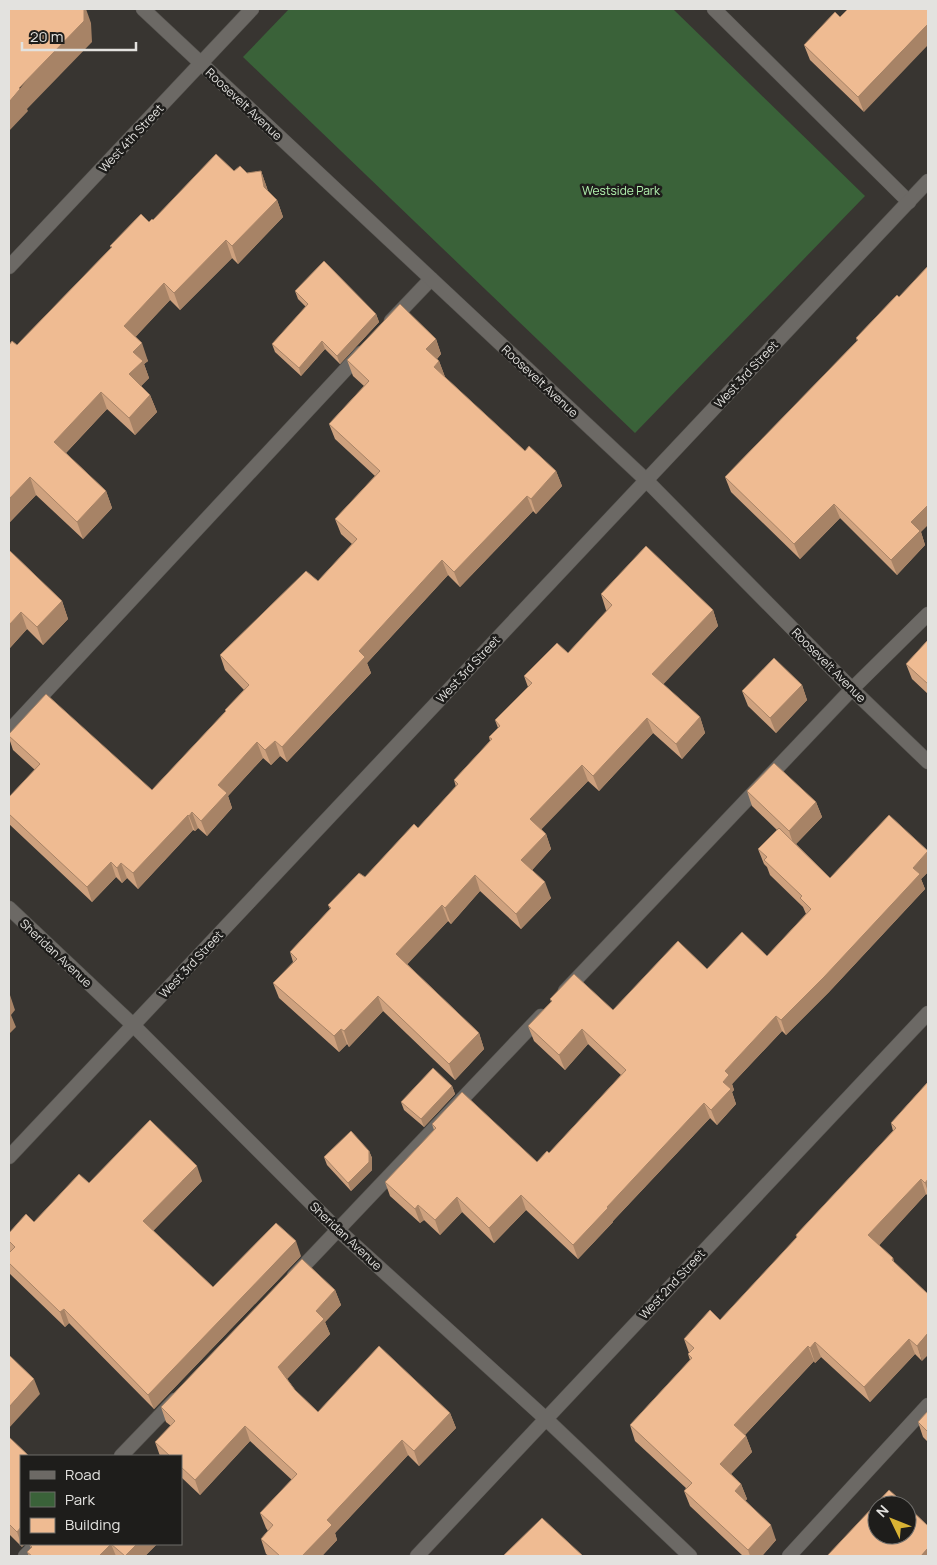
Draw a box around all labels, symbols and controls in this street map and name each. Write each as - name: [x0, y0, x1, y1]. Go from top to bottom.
- scale bar: [22, 20, 136, 52]
- text: 20 m: [30, 26, 63, 47]
- street label: Roosevelt Avenue: [202, 64, 286, 144]
- street label: West 4th Street: [95, 100, 167, 176]
- park label: Westside Park: [582, 182, 661, 199]
- street label: West 3rd Street: [710, 336, 782, 411]
- street label: Roosevelt Avenue: [498, 341, 582, 421]
- street label: Roosevelt Avenue: [788, 624, 870, 706]
- street label: West 3rd Street: [432, 631, 504, 706]
- street label: Sheridan Avenue: [16, 915, 96, 991]
- street label: West 3rd Street: [155, 926, 227, 1001]
- street label: Sheridan Avenue: [306, 1198, 386, 1274]
- street label: West 2nd Street: [635, 1245, 709, 1323]
- legend: [20, 1455, 182, 1545]
- text: Road: [65, 1464, 101, 1485]
- text: Park: [65, 1489, 95, 1510]
- north arrow: [867, 1495, 917, 1545]
- text: N: [872, 1501, 893, 1521]
- text: Building: [65, 1514, 120, 1535]

